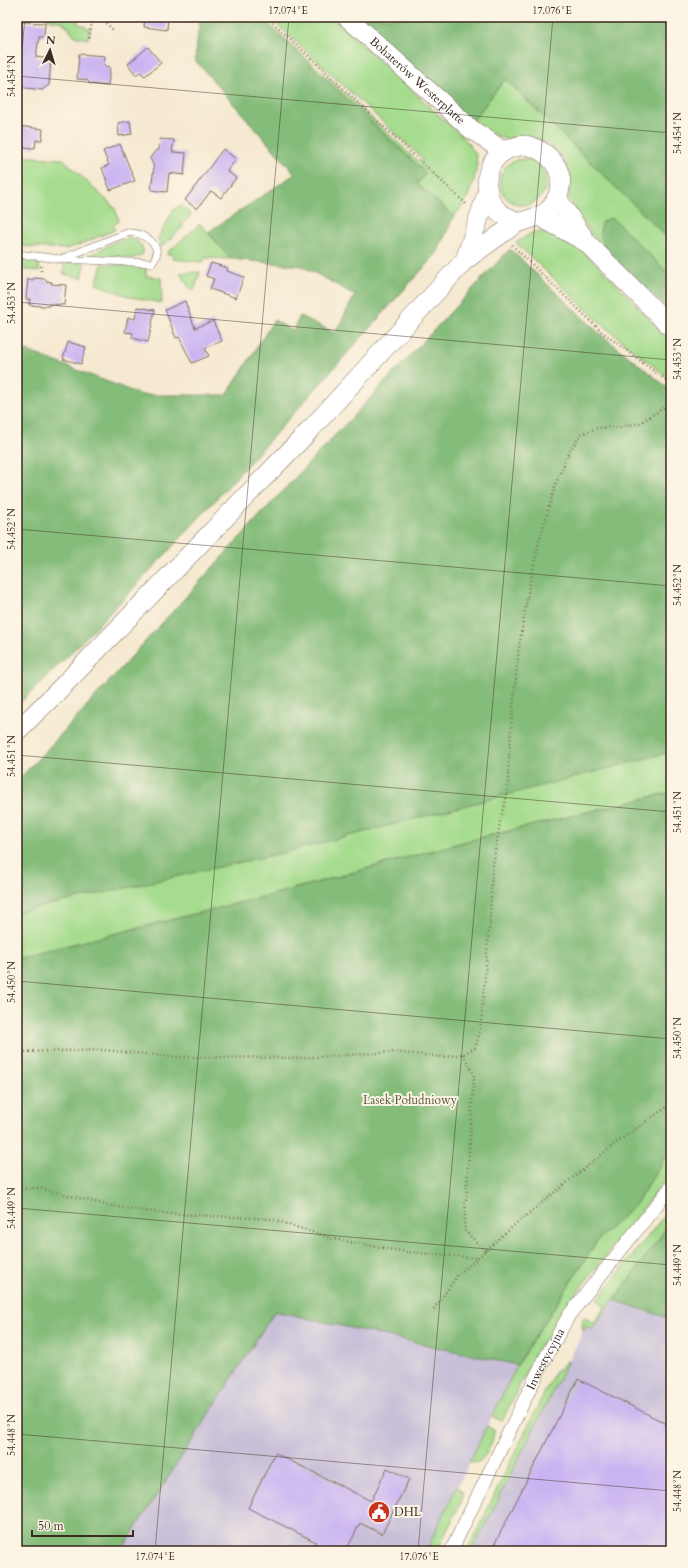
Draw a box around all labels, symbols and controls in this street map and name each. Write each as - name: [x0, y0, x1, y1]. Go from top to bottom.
- text: 17.074°E: [268, 4, 308, 18]
- text: 17.076°E: [532, 4, 572, 18]
- north arrow: [30, 30, 70, 70]
- text: N: [45, 33, 57, 48]
- street label: Bohaterów Westerplatte: [366, 33, 469, 128]
- text: 54.454°N: [5, 55, 19, 97]
- text: 54.454°N: [671, 112, 685, 154]
- text: 54.453°N: [5, 282, 19, 324]
- text: 54.453°N: [671, 338, 685, 380]
- text: 54.452°N: [5, 508, 19, 550]
- text: 54.452°N: [671, 564, 685, 606]
- text: 54.451°N: [5, 735, 19, 777]
- text: 54.451°N: [671, 791, 685, 833]
- text: 54.450°N: [5, 961, 19, 1003]
- text: 54.450°N: [671, 1017, 685, 1059]
- park label: Lasek Południowy: [363, 1092, 458, 1108]
- text: 54.449°N: [5, 1187, 19, 1229]
- text: 54.449°N: [671, 1244, 685, 1286]
- street label: Inwestycyjna: [523, 1325, 569, 1392]
- text: 54.448°N: [5, 1414, 19, 1456]
- text: 54.448°N: [671, 1470, 685, 1512]
- public building icon: DHL: [366, 1499, 392, 1525]
- place label: DHL: [394, 1504, 422, 1520]
- scale bar: [32, 1512, 133, 1538]
- text: 50 m: [38, 1518, 65, 1534]
- text: 17.074°E: [135, 1550, 175, 1564]
- text: 17.076°E: [399, 1550, 439, 1564]

